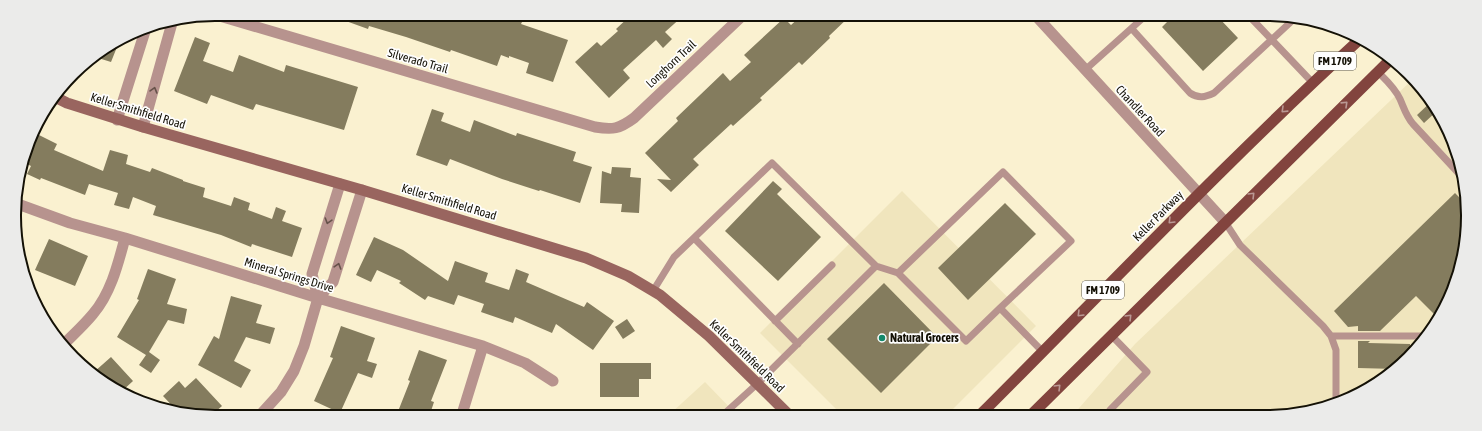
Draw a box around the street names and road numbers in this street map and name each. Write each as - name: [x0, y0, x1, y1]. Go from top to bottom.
- street label: Longhorn Trail: [643, 37, 699, 91]
- street label: Silverado Trail: [386, 46, 451, 77]
- road number: FM 1709: [1314, 52, 1356, 70]
- street label: Chandler Road: [1113, 82, 1167, 140]
- street label: Keller Smithfield Road: [89, 90, 187, 132]
- street label: Keller Smithfield Road: [400, 181, 498, 223]
- street label: Keller Parkway: [1130, 188, 1186, 244]
- street label: Mineral Springs Drive: [243, 255, 335, 295]
- road number: FM 1709: [1082, 281, 1124, 299]
- street label: Keller Smithfield Road: [707, 317, 787, 395]

